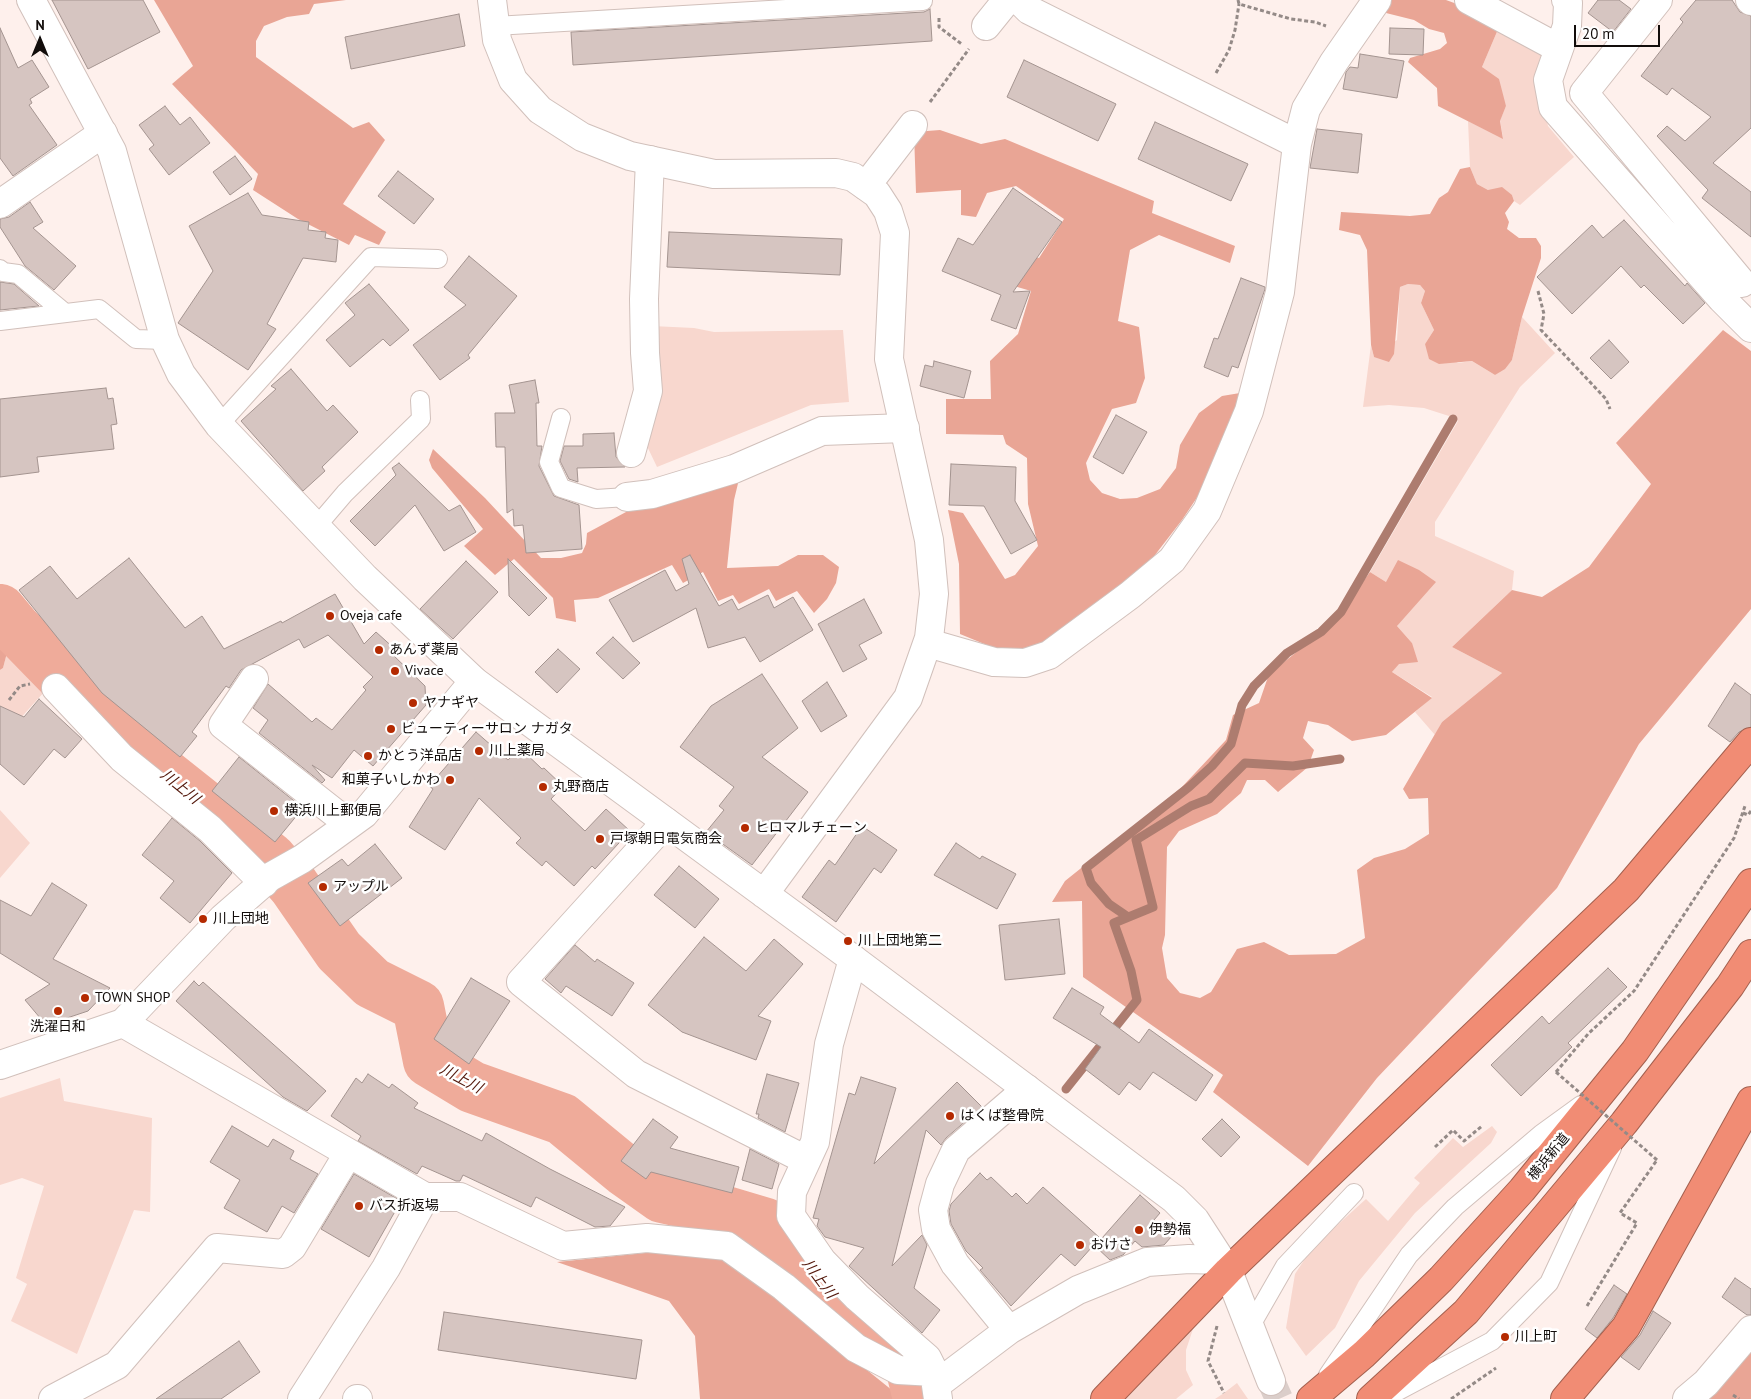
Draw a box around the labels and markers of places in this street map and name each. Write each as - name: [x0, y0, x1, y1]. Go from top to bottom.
- place label: Oveja cafe: [340, 608, 402, 624]
- marker: Oveja cafe: [324, 610, 336, 622]
- place label: あんず薬局: [389, 642, 459, 658]
- marker: あんず薬局: [373, 644, 385, 656]
- place label: Vivace: [405, 663, 443, 679]
- marker: Vivace: [389, 665, 401, 677]
- place label: ヤナギヤ: [423, 695, 479, 711]
- marker: ヤナギヤ: [407, 697, 419, 709]
- place label: ビューティーサロン ナガタ: [401, 721, 573, 737]
- marker: ビューティーサロン ナガタ: [385, 723, 397, 735]
- place label: 川上薬局: [489, 743, 545, 759]
- marker: 川上薬局: [473, 745, 485, 757]
- place label: かとう洋品店: [378, 748, 462, 764]
- marker: かとう洋品店: [362, 750, 374, 762]
- place label: 和菓子いしかわ: [342, 772, 440, 788]
- marker: 和菓子いしかわ: [444, 774, 456, 786]
- place label: 丸野商店: [553, 779, 609, 795]
- marker: 丸野商店: [537, 781, 549, 793]
- place label: 横浜川上郵便局: [284, 803, 382, 819]
- marker: 横浜川上郵便局: [268, 805, 280, 817]
- place label: ヒロマルチェーン: [755, 820, 867, 836]
- marker: ヒロマルチェーン: [739, 822, 751, 834]
- place label: 戸塚朝日電気商会: [610, 831, 722, 847]
- marker: 戸塚朝日電気商会: [594, 833, 606, 845]
- place label: アップル: [333, 879, 389, 895]
- marker: アップル: [317, 881, 329, 893]
- place label: 川上団地: [213, 911, 269, 927]
- marker: 川上団地: [197, 913, 209, 925]
- place label: 川上団地第二: [858, 933, 942, 949]
- marker: 川上団地第二: [842, 935, 854, 947]
- place label: TOWN SHOP: [95, 990, 170, 1006]
- marker: TOWN SHOP: [79, 992, 91, 1004]
- marker: 洗濯日和: [52, 1005, 64, 1017]
- place label: 洗濯日和: [30, 1019, 86, 1035]
- place label: はくば整骨院: [960, 1108, 1044, 1124]
- marker: はくば整骨院: [944, 1110, 956, 1122]
- place label: バス折返場: [369, 1198, 439, 1214]
- marker: バス折返場: [353, 1200, 365, 1212]
- place label: 伊勢福: [1149, 1222, 1191, 1238]
- marker: 伊勢福: [1133, 1224, 1145, 1236]
- place label: おけさ: [1090, 1237, 1132, 1253]
- marker: おけさ: [1074, 1239, 1086, 1251]
- place label: 川上町: [1515, 1329, 1557, 1345]
- marker: 川上町: [1499, 1331, 1511, 1343]

